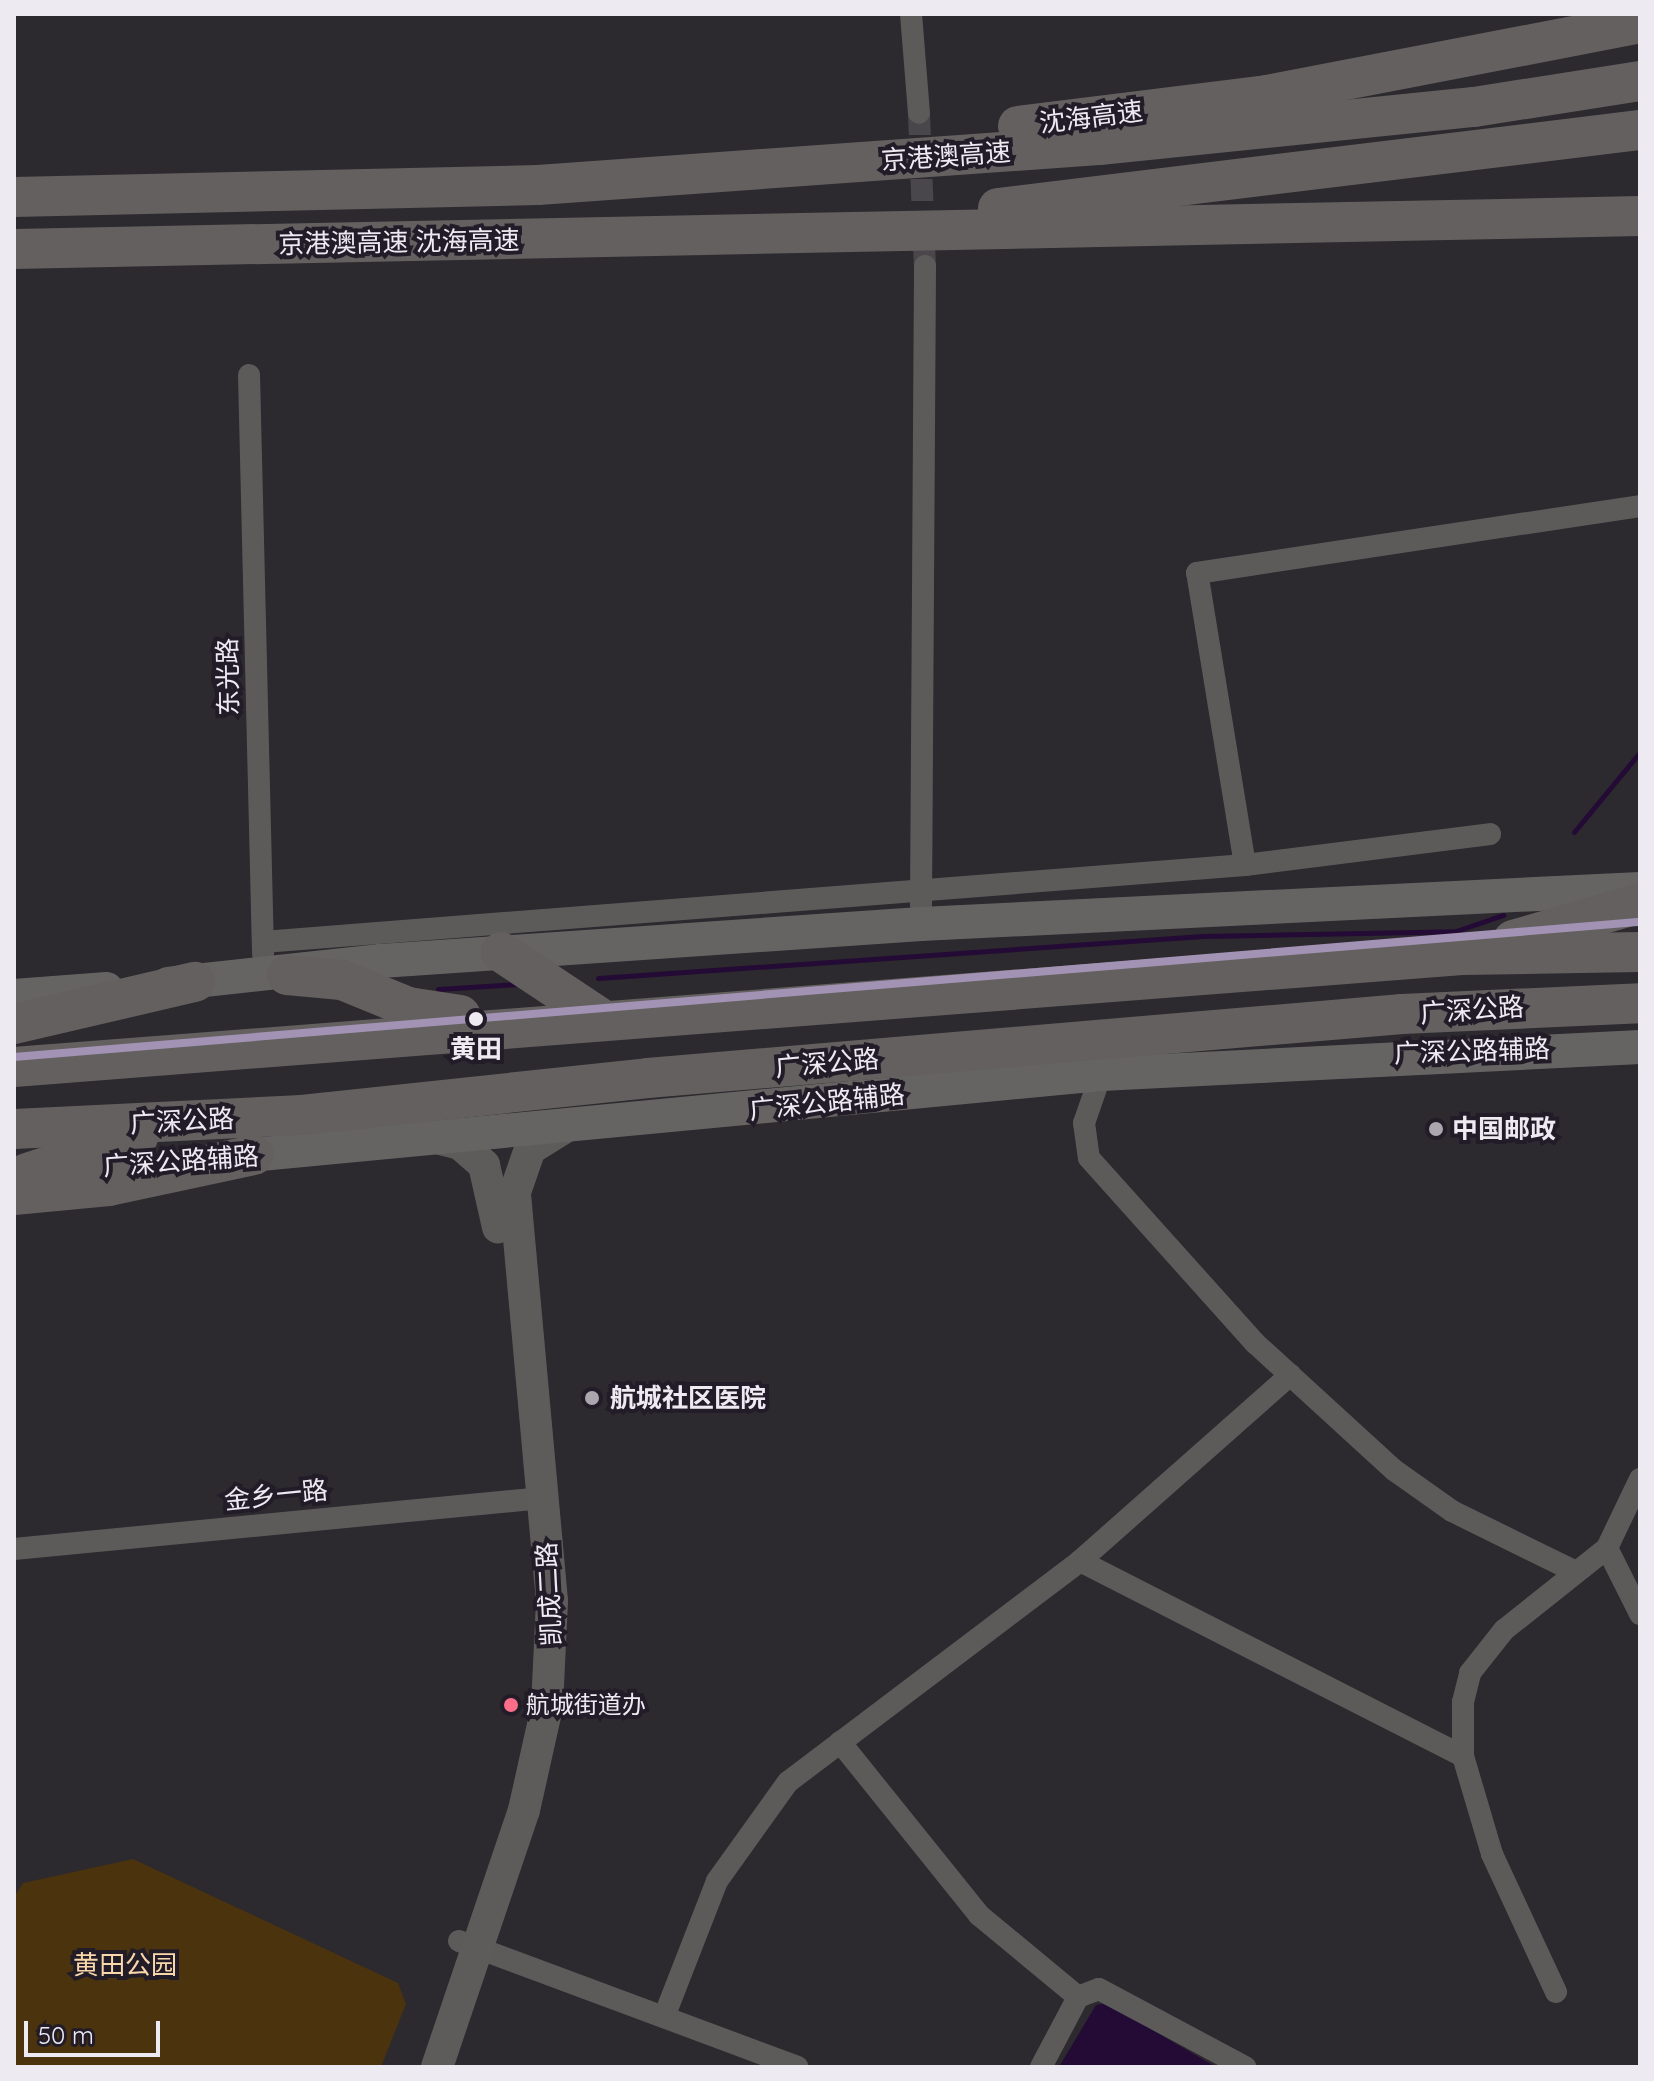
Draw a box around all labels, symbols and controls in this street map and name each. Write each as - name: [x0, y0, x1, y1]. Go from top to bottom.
- street label: 沈海高速: [1037, 95, 1145, 139]
- street label: 京港澳高速: [880, 136, 1012, 176]
- street label: 京港澳高速 沈海高速: [278, 224, 520, 260]
- street label: 东光路: [212, 638, 244, 716]
- street label: 广深公路: [1419, 991, 1525, 1029]
- marker: 黄田: [465, 1008, 487, 1030]
- place label: 黄田: [450, 1033, 502, 1065]
- street label: 广深公路辅路: [1394, 1033, 1550, 1069]
- street label: 广深公路: [774, 1043, 880, 1083]
- street label: 广深公路辅路: [748, 1078, 906, 1126]
- street label: 广深公路: [129, 1103, 235, 1139]
- place label: 中国邮政: [1452, 1113, 1556, 1145]
- marker: 中国邮政: [1427, 1120, 1445, 1138]
- street label: 广深公路辅路: [102, 1140, 260, 1182]
- place label: 航城社区医院: [610, 1382, 766, 1414]
- marker: 航城社区医院: [581, 1387, 603, 1409]
- street label: 金乡一路: [223, 1474, 329, 1516]
- street label: 凯成二路: [531, 1541, 567, 1647]
- place label: 航城街道办: [526, 1691, 646, 1719]
- marker: 航城街道办: [503, 1697, 519, 1713]
- park label: 黄田公园: [73, 1949, 177, 1981]
- scale bar: [28, 2005, 164, 2055]
- text: 50 m: [38, 2020, 94, 2050]

